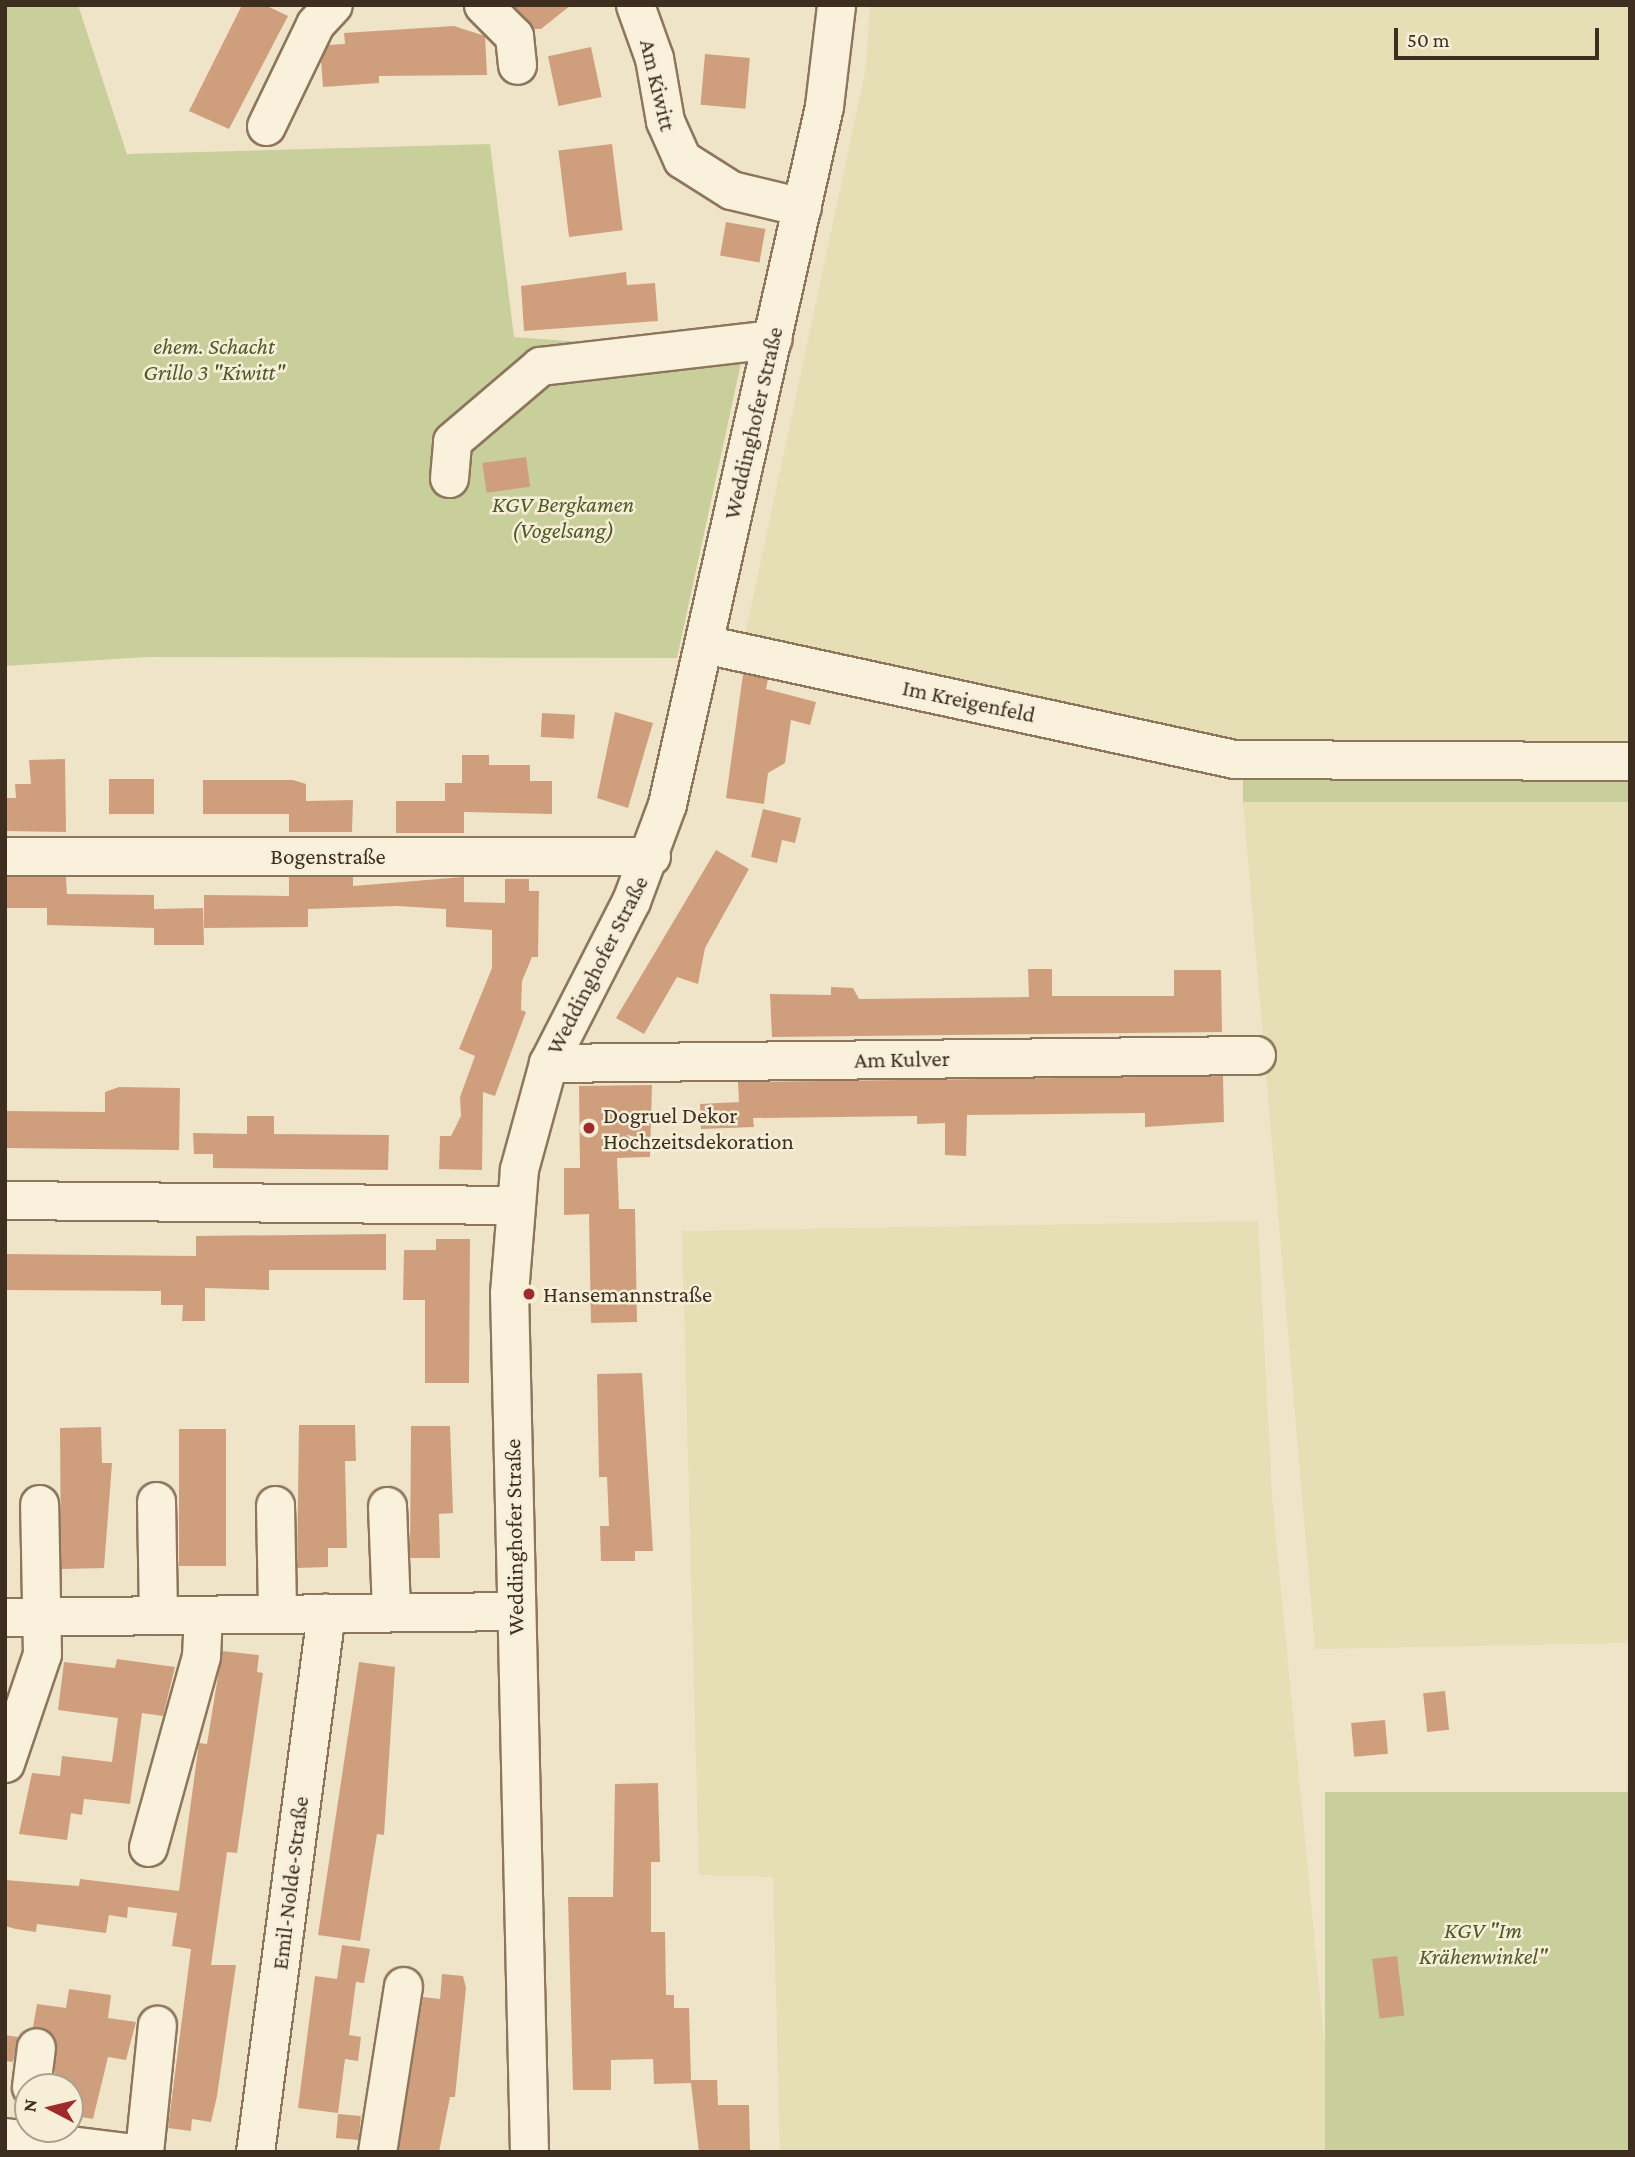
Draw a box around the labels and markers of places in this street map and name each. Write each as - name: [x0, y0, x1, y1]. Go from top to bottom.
- place label: Dogruel Dekor Hochzeitsdekoration: [603, 1101, 794, 1155]
- marker: Dogruel Dekor Hochzeitsdekoration: [581, 1120, 597, 1136]
- place label: Hansemannstraße: [543, 1280, 712, 1308]
- marker: Hansemannstraße: [521, 1286, 537, 1302]

